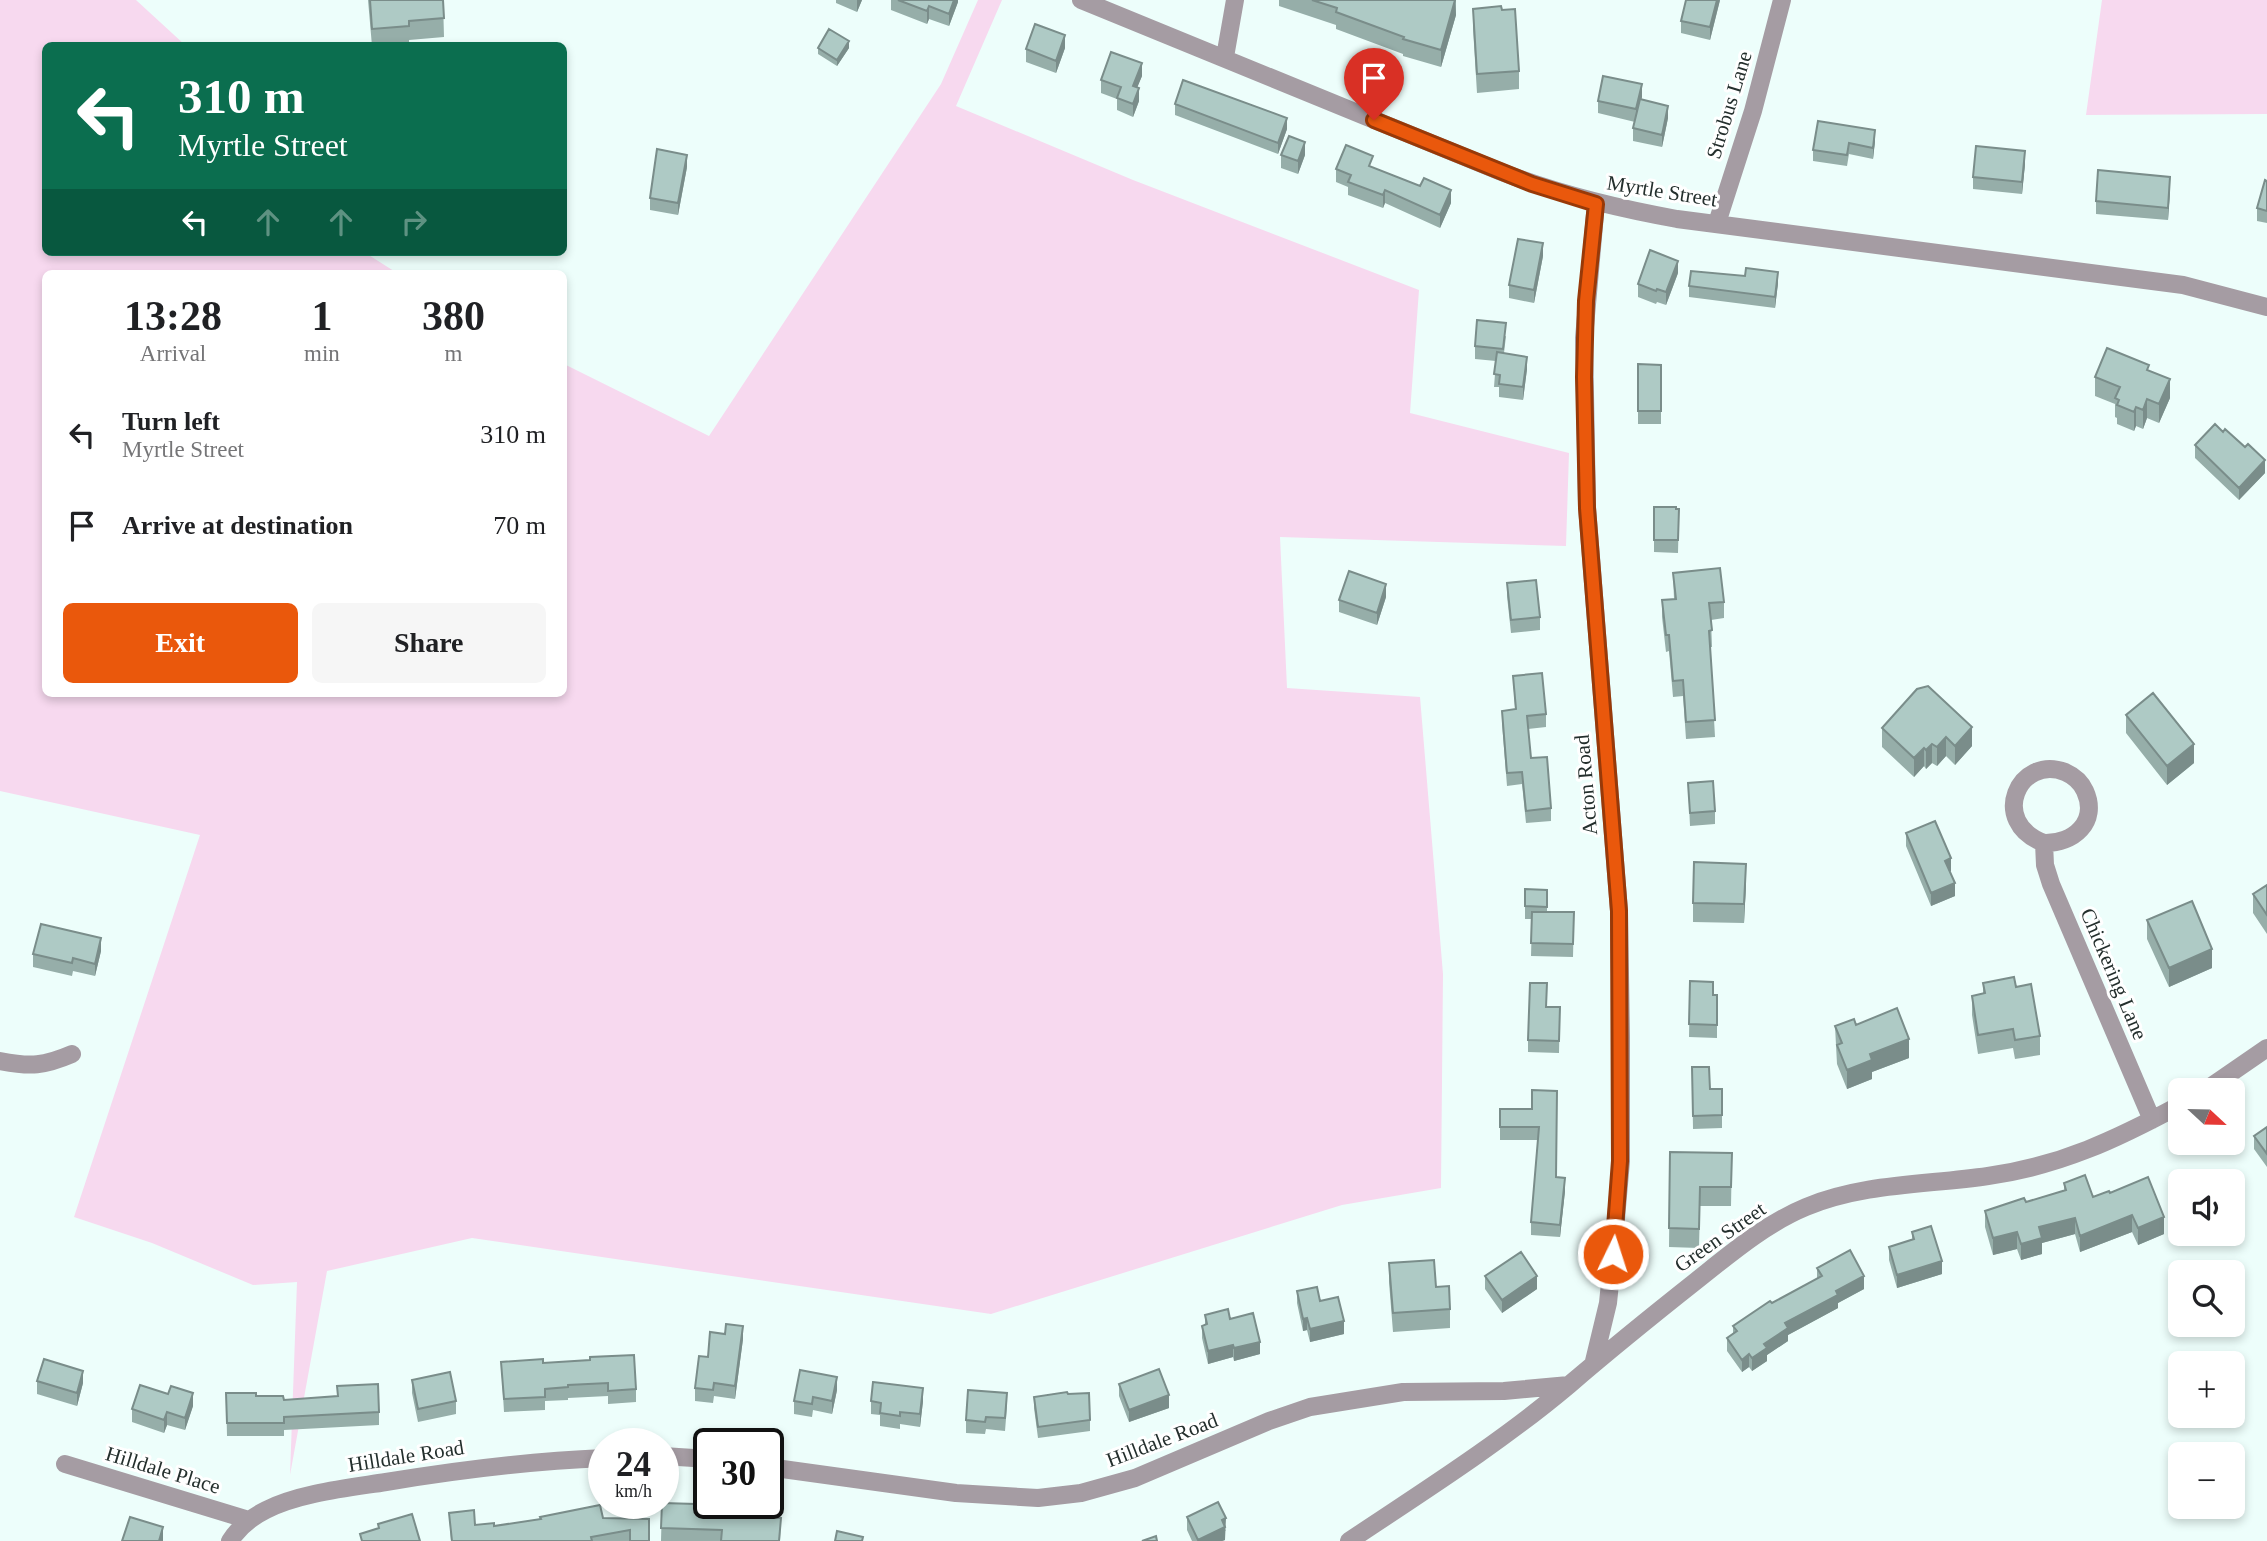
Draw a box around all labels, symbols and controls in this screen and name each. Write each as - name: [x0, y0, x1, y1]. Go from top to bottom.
- pin: [1344, 48, 1404, 120]
- street label: Strobus Lane: [1701, 48, 1757, 162]
- icon: arrive: [1355, 59, 1393, 97]
- text: 310 m: [178, 69, 305, 124]
- icon: left: [63, 70, 154, 161]
- text: Myrtle Street: [178, 127, 348, 163]
- street label: Myrtle Street: [1605, 170, 1719, 212]
- icon: left: [176, 203, 214, 241]
- icon: ahead: [249, 203, 287, 241]
- icon: ahead: [322, 203, 360, 241]
- icon: right: [395, 203, 433, 241]
- text: 13:28: [124, 293, 222, 339]
- text: 1: [311, 293, 332, 339]
- text: 380: [422, 293, 485, 339]
- text: Arrival: [140, 341, 206, 366]
- text: min: [304, 341, 340, 366]
- text: m: [444, 341, 462, 366]
- text: Turn left: [122, 407, 220, 436]
- icon: left: [63, 416, 101, 454]
- text: 310 m: [480, 420, 546, 449]
- text: Myrtle Street: [122, 437, 244, 462]
- icon: arrive: [63, 507, 101, 545]
- text: Arrive at destination: [122, 511, 353, 540]
- text: 70 m: [493, 511, 546, 540]
- button: Exit: [63, 603, 298, 683]
- button: Share: [312, 603, 546, 683]
- street label: Acton Road: [1570, 733, 1602, 836]
- street label: Chickering Lane: [2075, 905, 2153, 1043]
- north arrow: [2168, 1078, 2245, 1155]
- map controls: [2168, 1078, 2245, 1519]
- button: sound: [2168, 1169, 2245, 1246]
- street label: Green Street: [1670, 1197, 1770, 1277]
- position arrow: [1576, 1217, 1650, 1291]
- button: search: [2168, 1260, 2245, 1337]
- button: +: [2168, 1351, 2245, 1428]
- street label: Hilldale Road: [1103, 1408, 1221, 1472]
- speed limit sign: 30: [693, 1428, 784, 1519]
- street label: Hilldale Road: [346, 1435, 466, 1477]
- street label: Hilldale Place: [103, 1441, 223, 1499]
- button: −: [2168, 1442, 2245, 1519]
- text: 24: [616, 1445, 651, 1484]
- text: km/h: [615, 1481, 652, 1501]

